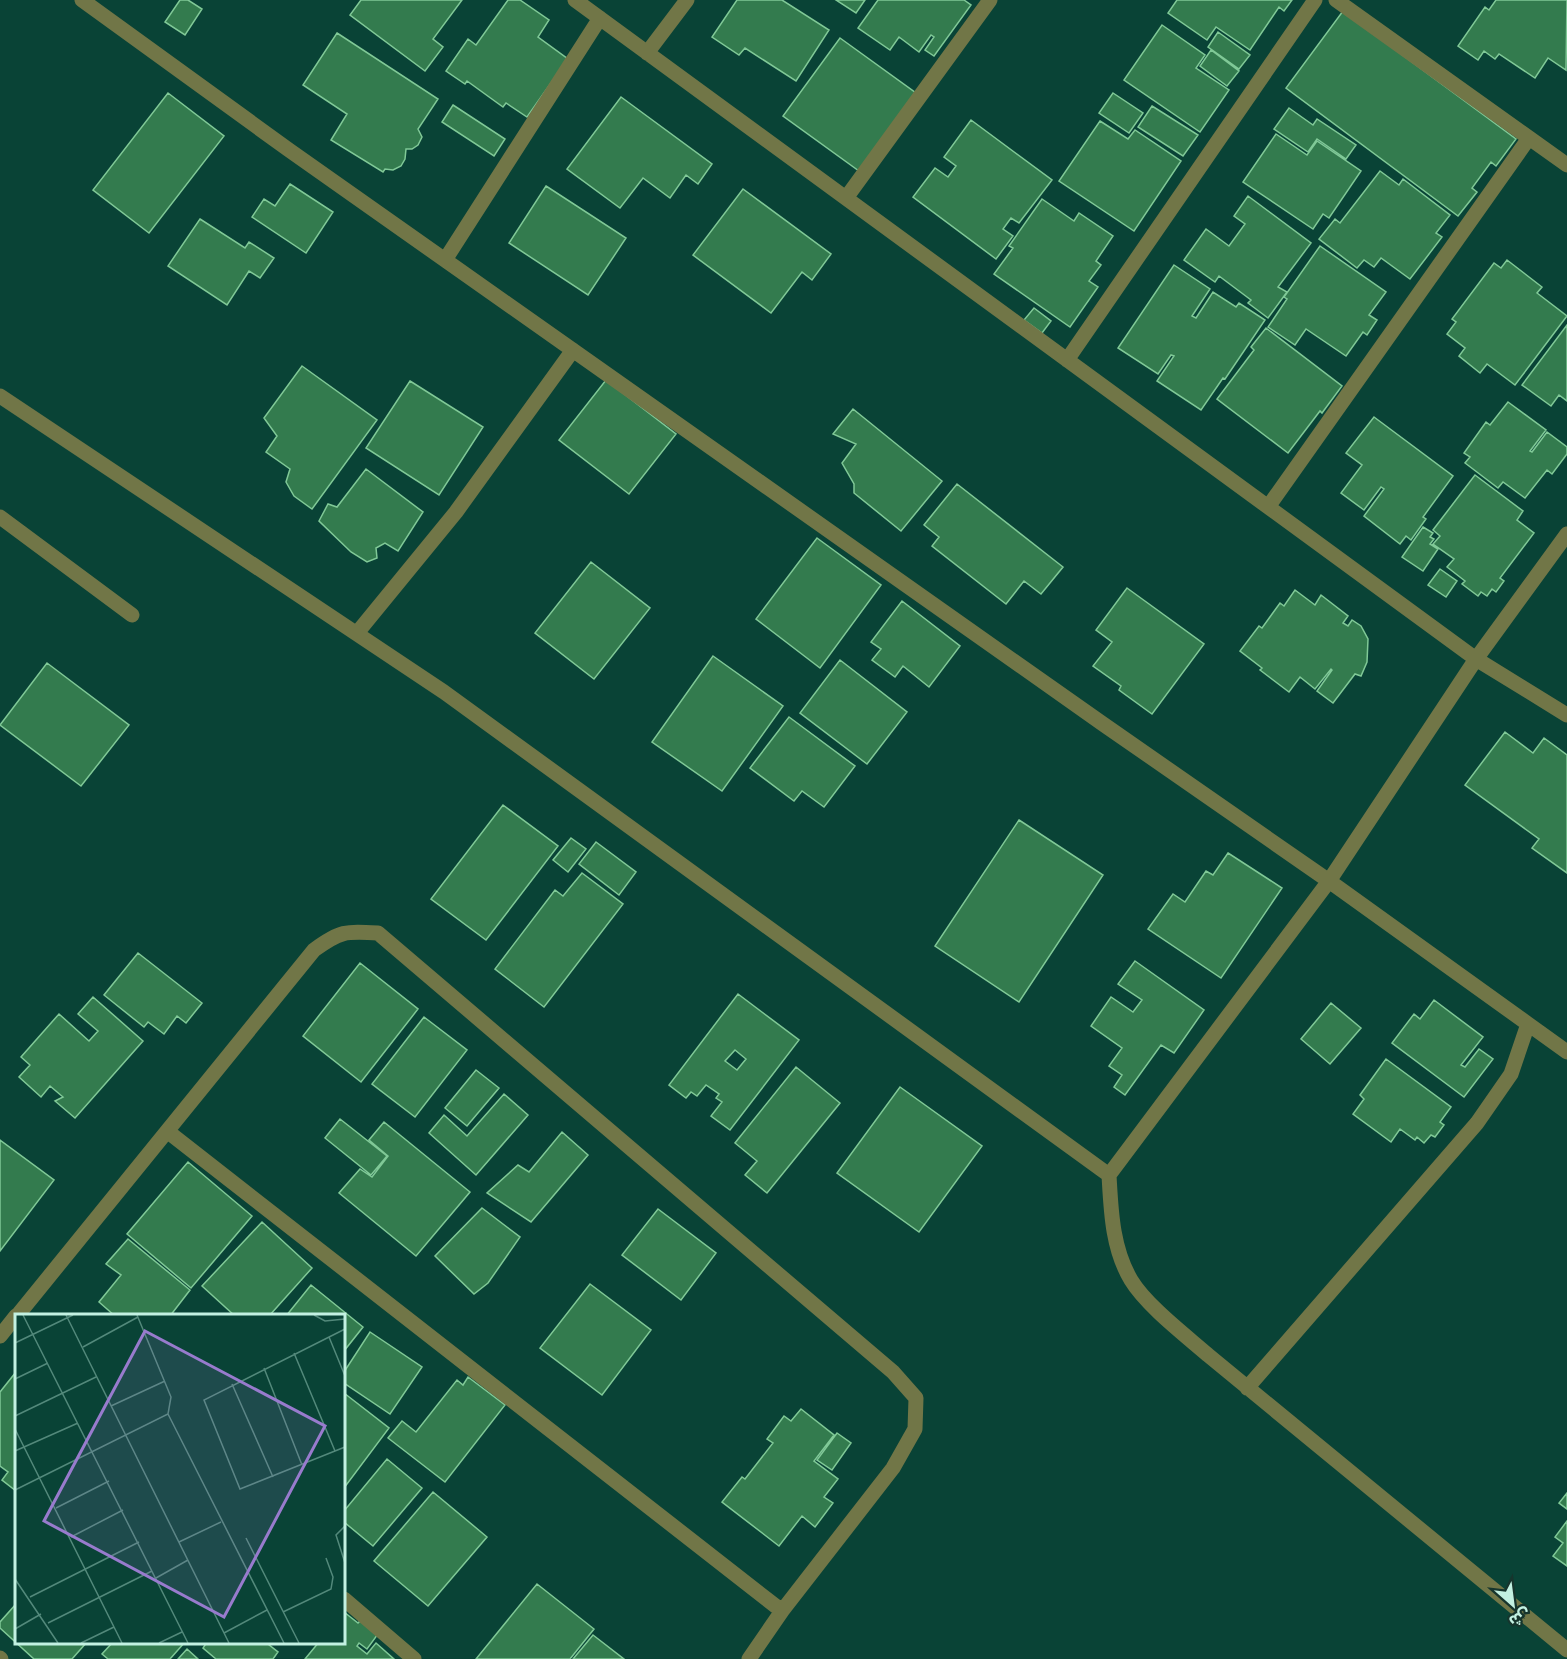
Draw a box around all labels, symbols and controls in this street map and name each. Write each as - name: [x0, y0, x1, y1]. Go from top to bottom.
- inset map: [15, 1314, 345, 1644]
- north arrow: [1483, 1575, 1543, 1635]
- text: ش: [1506, 1604, 1534, 1632]

